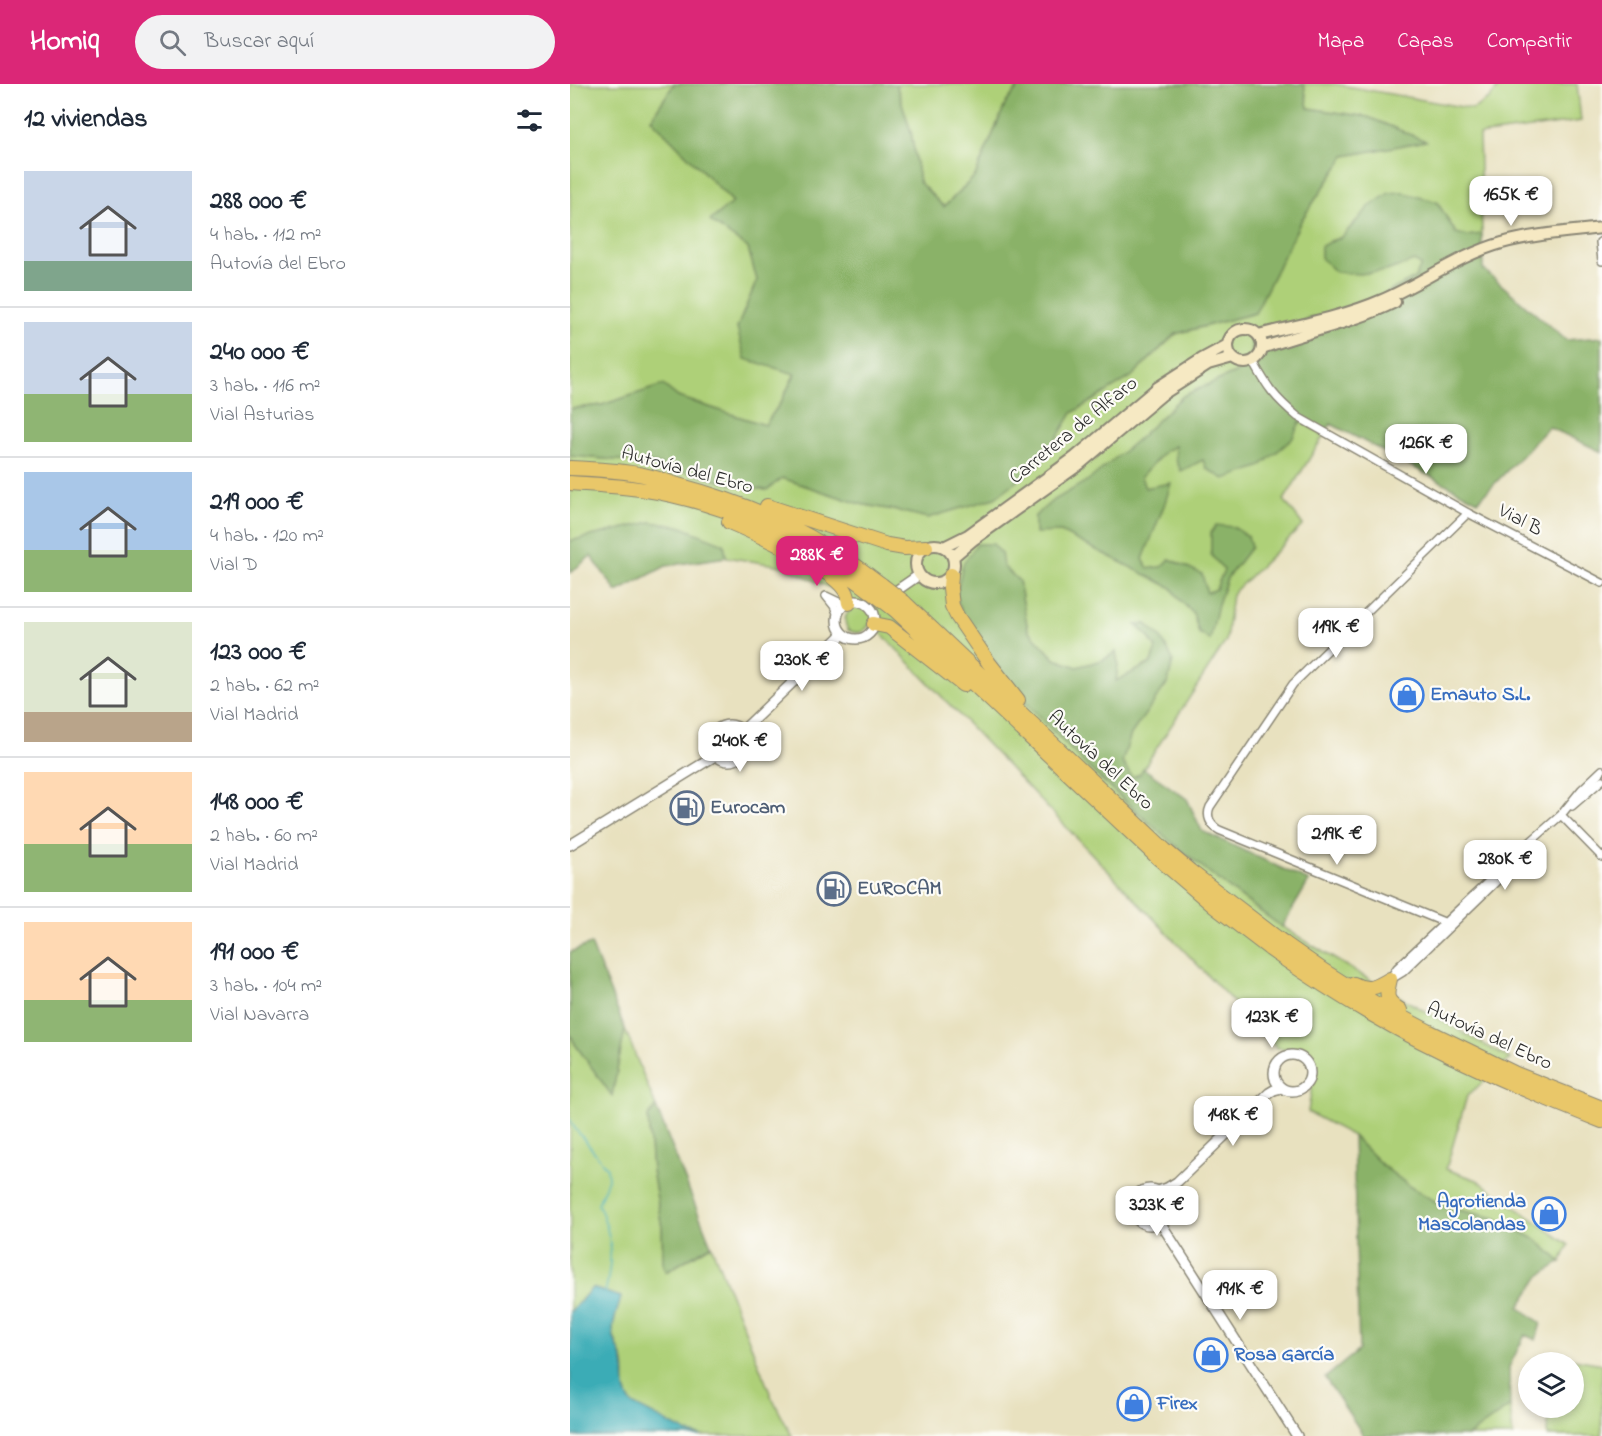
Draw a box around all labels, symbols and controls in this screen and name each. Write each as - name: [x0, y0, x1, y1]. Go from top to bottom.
- search box: [135, 15, 555, 69]
- text: Homiq: [30, 22, 99, 63]
- icon: search: [156, 26, 189, 59]
- text: Buscar aquí: [204, 26, 314, 58]
- text: Mapa: [1317, 27, 1364, 57]
- text: Capas: [1397, 27, 1454, 57]
- text: Compartir: [1487, 27, 1572, 57]
- text: 12 viviendas: [24, 101, 147, 139]
- icon: filters: [513, 104, 546, 137]
- pin: 165K €: [1462, 176, 1560, 227]
- text: 165K €: [1483, 181, 1539, 210]
- text: 288 000 €: [210, 183, 307, 221]
- icon: home: [72, 195, 144, 267]
- text: 4 hab. · 112 m²: [210, 221, 322, 250]
- text: Autovía del Ebro: [210, 250, 346, 279]
- text: 240 000 €: [210, 334, 310, 372]
- icon: home: [72, 346, 144, 418]
- street label: Carretera de Alfaro: [1003, 370, 1145, 492]
- text: 3 hab. · 116 m²: [210, 372, 320, 401]
- text: Vial Asturias: [210, 401, 315, 430]
- pin: 126K €: [1377, 424, 1475, 475]
- text: 126K €: [1399, 429, 1453, 458]
- street label: Autovía del Ebro: [618, 439, 756, 503]
- text: 219 000 €: [210, 484, 304, 522]
- icon: home: [72, 496, 144, 568]
- street label: Vial B: [1492, 497, 1547, 545]
- text: 4 hab. · 120 m²: [210, 522, 324, 551]
- pin: 288K €: [768, 536, 866, 587]
- text: 288K €: [790, 541, 844, 570]
- text: Vial D: [210, 551, 258, 580]
- pin: 119K €: [1287, 608, 1385, 659]
- text: 119K €: [1312, 613, 1360, 642]
- text: 123 000 €: [210, 634, 307, 672]
- pin: 230K €: [753, 641, 851, 692]
- icon: home: [72, 646, 144, 718]
- text: 230K €: [774, 646, 830, 675]
- text: 2 hab. · 62 m²: [210, 672, 319, 701]
- shop icon: Emauto S.L.: [1389, 677, 1425, 713]
- place label: Emauto S.L.: [1430, 681, 1530, 710]
- text: Vial Madrid: [210, 701, 298, 730]
- street label: Autovía del Ebro: [1040, 704, 1160, 818]
- pin: 240K €: [691, 722, 789, 773]
- text: 240K €: [712, 727, 768, 756]
- text: 148 000 €: [210, 784, 304, 822]
- fuel station icon: Eurocam: [669, 790, 705, 826]
- place label: Eurocam: [710, 794, 786, 823]
- icon: home: [72, 796, 144, 868]
- pin: 219K €: [1288, 815, 1386, 866]
- text: 219K €: [1312, 820, 1362, 849]
- text: 2 hab. · 60 m²: [210, 822, 318, 851]
- pin: 280K €: [1456, 840, 1554, 891]
- text: 280K €: [1478, 845, 1532, 874]
- text: Vial Madrid: [210, 851, 298, 880]
- fuel station icon: EUROCAM: [816, 871, 852, 907]
- place label: EUROCAM: [857, 875, 942, 904]
- text: 191 000 €: [210, 934, 299, 972]
- icon: home: [72, 946, 144, 1018]
- text: 3 hab. · 104 m²: [210, 972, 322, 1001]
- street label: Autovía del Ebro: [1421, 995, 1557, 1079]
- pin: 123K €: [1223, 998, 1321, 1049]
- text: Vial Navarra: [210, 1001, 309, 1030]
- text: 123K €: [1245, 1003, 1299, 1032]
- pin: 148K €: [1184, 1096, 1282, 1147]
- text: 148K €: [1208, 1101, 1258, 1130]
- pin: 323K €: [1108, 1186, 1206, 1237]
- place label: Agrotienda Mascolandas: [1418, 1188, 1526, 1240]
- text: 323K €: [1129, 1191, 1185, 1220]
- shop icon: Agrotienda Mascolandas: [1531, 1196, 1567, 1232]
- pin: 191K €: [1191, 1270, 1289, 1321]
- text: 191K €: [1216, 1275, 1264, 1304]
- shop icon: Rosa García: [1193, 1337, 1229, 1373]
- place label: Rosa García: [1234, 1341, 1334, 1370]
- map controls: [1518, 1352, 1584, 1418]
- button: layers: [1518, 1352, 1584, 1418]
- shop icon: Firex: [1116, 1386, 1152, 1422]
- place label: Firex: [1156, 1390, 1198, 1419]

